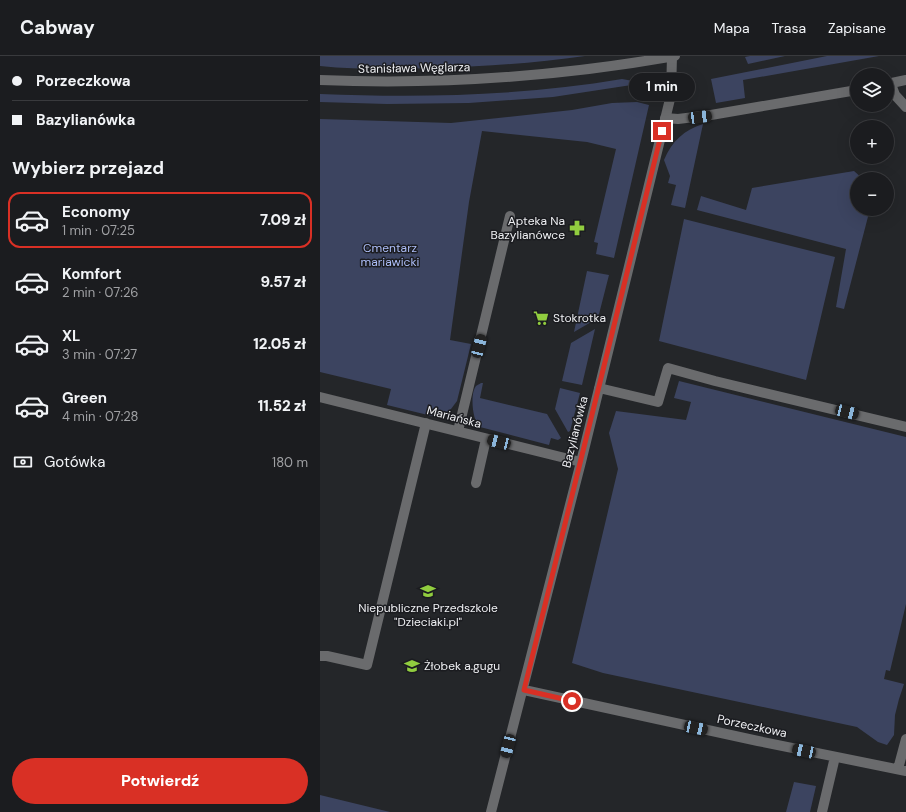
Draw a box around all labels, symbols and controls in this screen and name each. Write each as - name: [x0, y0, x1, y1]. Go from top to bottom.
- text: Cabway: [20, 15, 95, 40]
- text: Mapa: [714, 19, 750, 37]
- text: Trasa: [772, 19, 806, 37]
- text: Zapisane: [828, 19, 886, 37]
- street label: Stanisława Węglarza: [358, 59, 470, 77]
- map controls: [850, 68, 894, 216]
- button: layers: [850, 68, 894, 112]
- text: Porzeczkowa: [36, 71, 131, 91]
- callout: 1 min: [629, 73, 695, 101]
- text: 1 min: [646, 78, 678, 95]
- text: Bazylianówka: [36, 110, 135, 130]
- car: [687, 110, 713, 124]
- button: +: [850, 120, 894, 164]
- route end: [653, 122, 671, 140]
- text: Wybierz przejazd: [12, 156, 164, 180]
- button: −: [850, 172, 894, 216]
- icon: car: [14, 202, 50, 238]
- text: Economy: [62, 202, 130, 222]
- text: 7.09 zł: [260, 210, 306, 230]
- place label: Apteka Na Bazylianówce: [491, 213, 565, 243]
- pharmacy icon: Apteka Na Bazylianówce: [568, 219, 586, 237]
- text: 1 min · 07:25: [62, 222, 135, 239]
- park label: Cmentarz mariawicki: [361, 240, 420, 270]
- icon: car: [14, 264, 50, 300]
- text: Komfort: [62, 264, 121, 284]
- text: 9.57 zł: [260, 272, 306, 292]
- text: 2 min · 07:26: [62, 284, 139, 301]
- supermarket icon: Stokrotka: [532, 309, 550, 327]
- place label: Stokrotka: [553, 310, 606, 326]
- icon: car: [14, 326, 50, 362]
- text: XL: [62, 326, 80, 346]
- car: [470, 333, 488, 359]
- text: 12.05 zł: [253, 334, 306, 354]
- text: 3 min · 07:27: [62, 346, 137, 363]
- icon: car: [14, 388, 50, 424]
- text: Green: [62, 388, 107, 408]
- street label: Bazylianówka: [558, 394, 592, 470]
- text: 11.52 zł: [258, 396, 306, 416]
- street label: Mariańska: [425, 402, 483, 432]
- car: [834, 403, 860, 421]
- text: 4 min · 07:28: [62, 408, 138, 425]
- car: [486, 433, 512, 451]
- icon: cash: [12, 451, 34, 473]
- text: Gotówka: [44, 452, 105, 472]
- text: 180 m: [272, 454, 308, 471]
- school or university icon: Niepubliczne Przedszkole "Dzieciaki.pl": [419, 582, 437, 600]
- place label: Niepubliczne Przedszkole "Dzieciaki.pl": [358, 600, 498, 630]
- school or university icon: Żłobek a.gugu: [403, 657, 421, 675]
- place label: Żłobek a.gugu: [424, 658, 500, 674]
- route start: [563, 692, 581, 710]
- street label: Porzeczkowa: [716, 711, 788, 741]
- car: [683, 720, 709, 736]
- car: [499, 733, 517, 759]
- car: [791, 743, 817, 759]
- button: Potwierdź: [12, 758, 308, 804]

